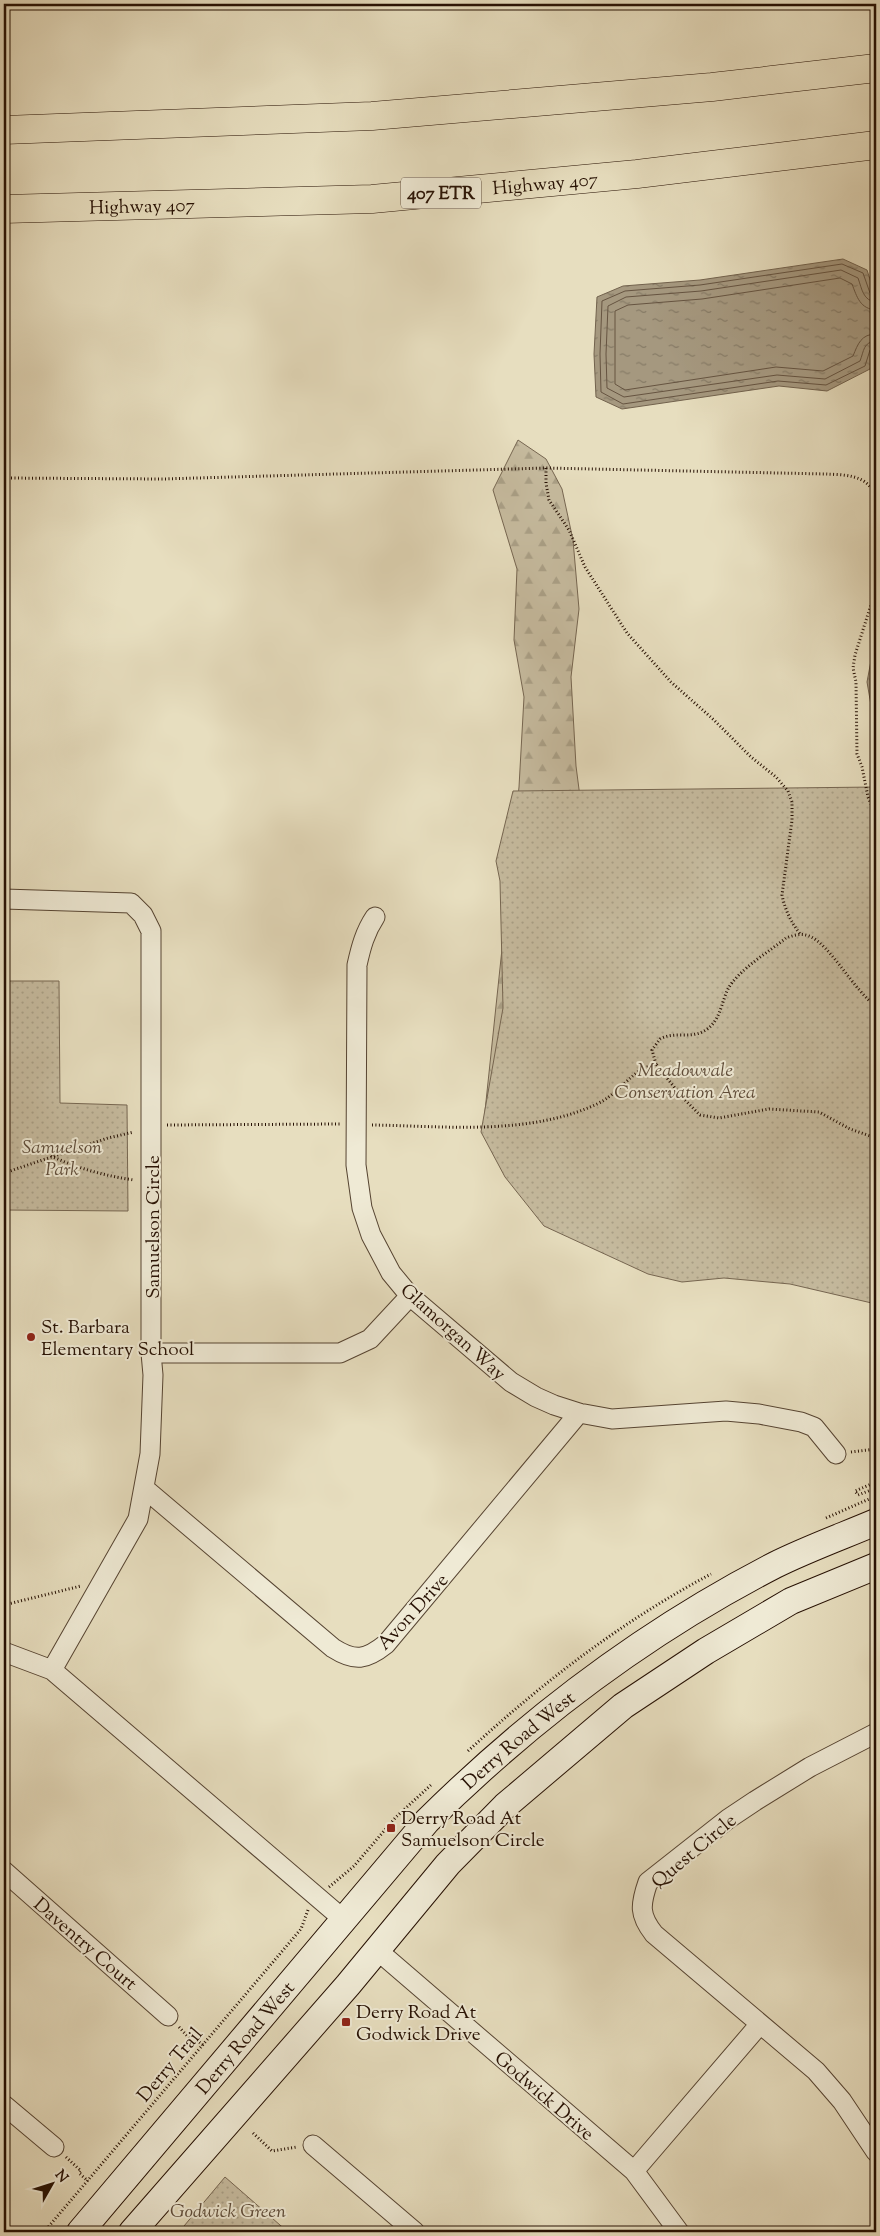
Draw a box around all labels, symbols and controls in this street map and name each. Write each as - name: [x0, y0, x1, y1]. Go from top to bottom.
- street label: Highway 407: [491, 167, 600, 204]
- road number: 407 ETR: [401, 178, 481, 208]
- street label: Highway 407: [89, 193, 196, 223]
- park label: Meadowvale Conservation Area: [614, 1058, 756, 1107]
- park label: Samuelson Park: [22, 1135, 102, 1184]
- street label: Samuelson Circle: [141, 1155, 168, 1299]
- street label: Glamorgan Way: [394, 1278, 512, 1388]
- place label: St. Barbara Elementary School: [41, 1315, 194, 1364]
- marker: St. Barbara Elementary School: [25, 1331, 37, 1343]
- street label: Avon Drive: [372, 1568, 456, 1657]
- street label: Derry Road West: [457, 1685, 582, 1797]
- place label: Derry Road At Samuelson Circle: [401, 1806, 545, 1855]
- street label: Quest Circle: [646, 1808, 743, 1896]
- marker: Derry Road At Samuelson Circle: [385, 1822, 397, 1834]
- street label: Daventry Court: [27, 1892, 143, 1998]
- street label: Derry Road West: [191, 1976, 302, 2101]
- place label: Derry Road At Godwick Drive: [356, 2000, 481, 2049]
- marker: Derry Road At Godwick Drive: [340, 2016, 352, 2028]
- street label: Derry Trail: [132, 2022, 210, 2109]
- street label: Godwick Drive: [487, 2046, 599, 2148]
- north arrow: [28, 2158, 78, 2208]
- text: N: [49, 2166, 72, 2188]
- park label: Godwick Green: [170, 2199, 286, 2226]

